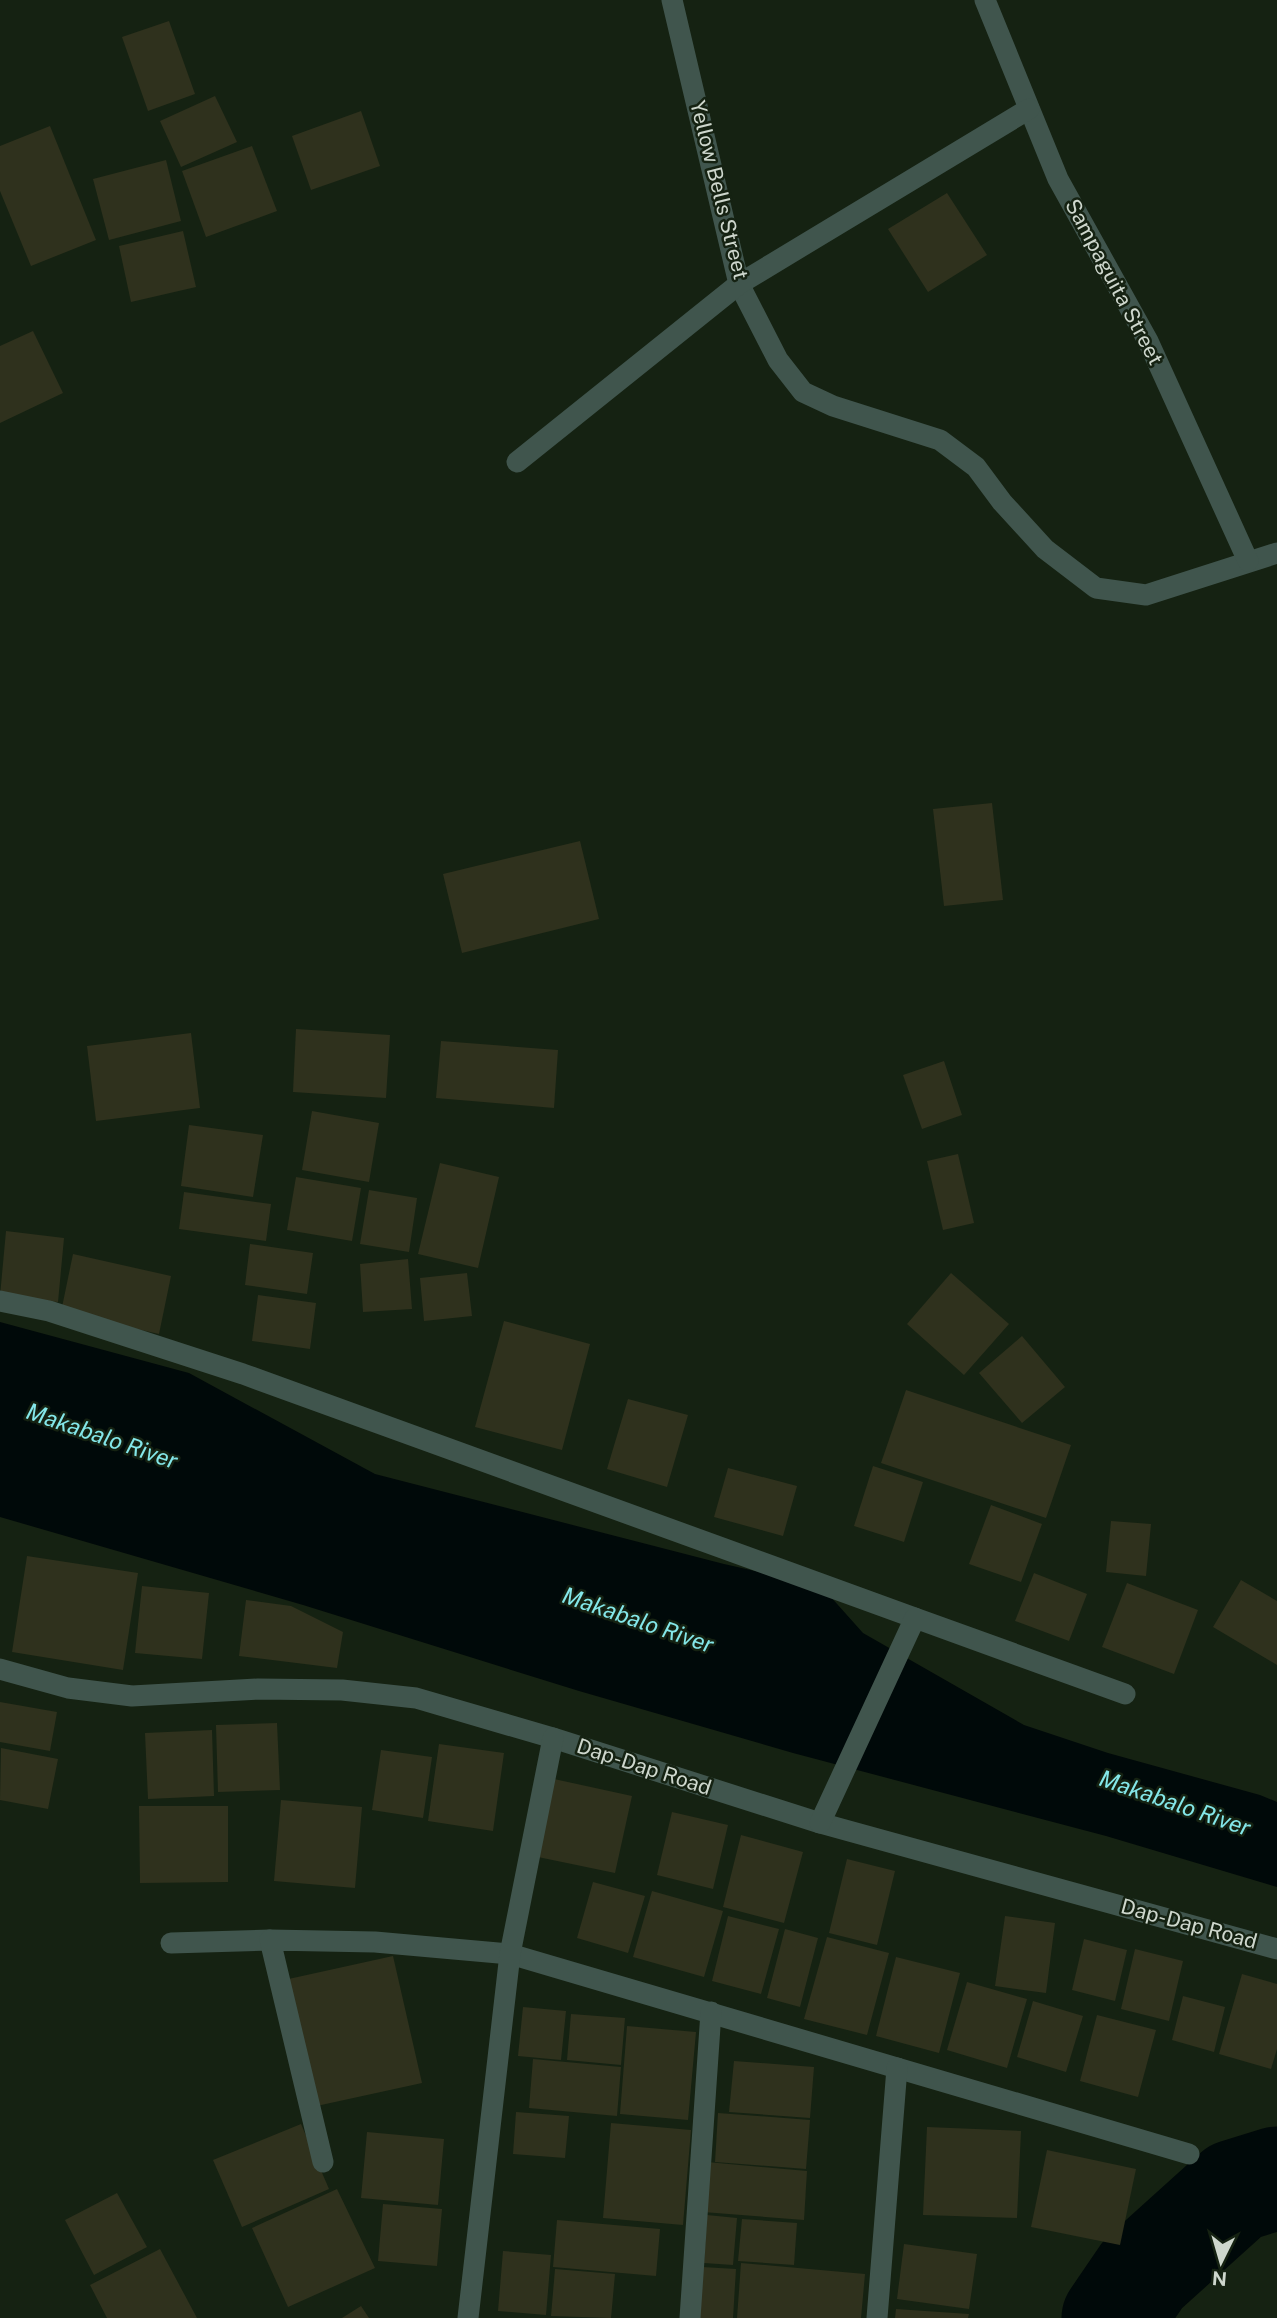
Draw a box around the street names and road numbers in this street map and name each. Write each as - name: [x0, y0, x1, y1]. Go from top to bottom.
- street label: Yellow Bells Street: [685, 98, 754, 282]
- street label: Sampaguita Street: [1060, 195, 1169, 369]
- street label: Dap-Dap Road: [574, 1733, 715, 1800]
- street label: Dap-Dap Road: [1118, 1893, 1260, 1954]

